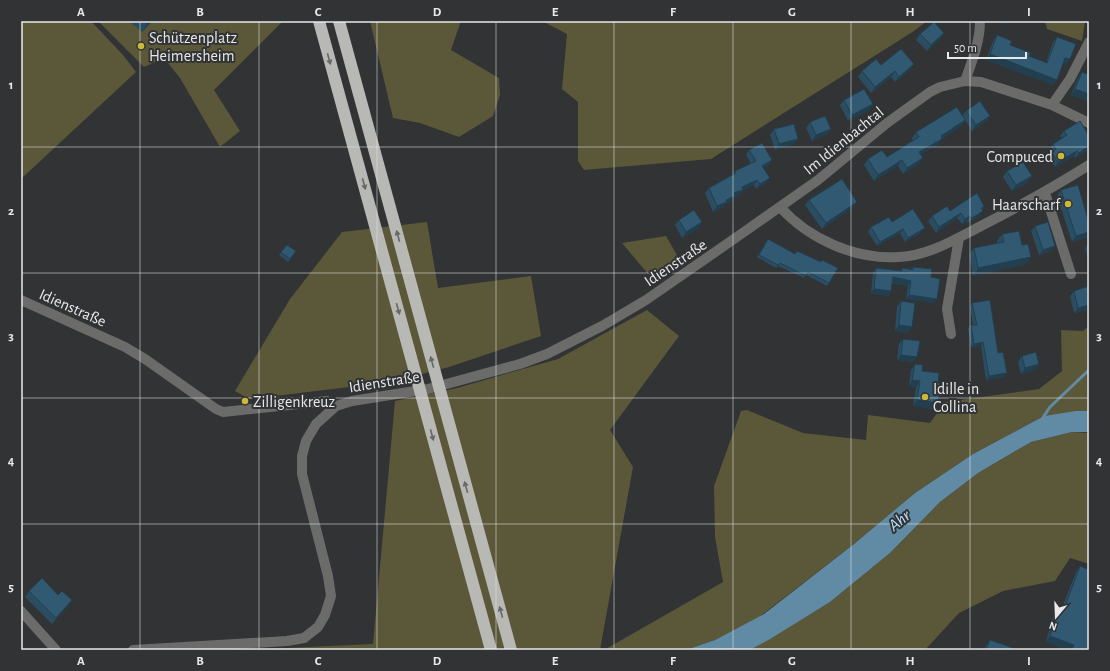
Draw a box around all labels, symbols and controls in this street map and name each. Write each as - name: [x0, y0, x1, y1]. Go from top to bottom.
- text: A: [77, 6, 85, 19]
- text: B: [196, 6, 204, 19]
- text: C: [315, 6, 322, 19]
- text: D: [433, 6, 442, 19]
- text: E: [552, 6, 559, 19]
- text: F: [670, 6, 677, 19]
- text: G: [788, 6, 796, 19]
- text: H: [905, 6, 915, 19]
- text: I: [1027, 6, 1031, 19]
- place label: Schützenplatz Heimersheim: [149, 30, 238, 64]
- scale bar: [948, 34, 1026, 60]
- marker: Schützenplatz Heimersheim: [136, 41, 146, 51]
- text: 50 m: [954, 42, 977, 54]
- one-way arrow: [326, 53, 332, 65]
- text: 1: [9, 79, 13, 92]
- text: 1: [1097, 79, 1101, 92]
- street label: Im Idienbachtal: [801, 104, 887, 178]
- place label: Compuced: [986, 149, 1053, 165]
- marker: Compuced: [1056, 151, 1066, 161]
- one-way arrow: [361, 178, 367, 190]
- place label: Haarscharf: [992, 197, 1061, 213]
- marker: Haarscharf: [1063, 199, 1073, 209]
- text: 2: [8, 205, 14, 218]
- text: 2: [1096, 205, 1102, 218]
- one-way arrow: [394, 230, 400, 242]
- street label: Idienstraße: [641, 236, 710, 289]
- street label: Idienstraße: [37, 286, 108, 330]
- one-way arrow: [395, 304, 401, 316]
- text: 3: [8, 330, 14, 343]
- text: 3: [1096, 330, 1102, 343]
- one-way arrow: [429, 355, 435, 367]
- street label: Idienstraße: [348, 368, 421, 395]
- place label: Idille in Collina: [933, 381, 979, 415]
- marker: Idille in Collina: [920, 392, 930, 402]
- place label: Zilligenkreuz: [253, 394, 336, 410]
- marker: Zilligenkreuz: [240, 396, 250, 406]
- one-way arrow: [429, 429, 435, 441]
- text: 4: [8, 455, 15, 468]
- text: 4: [1096, 455, 1103, 468]
- one-way arrow: [463, 481, 469, 493]
- water label: Ahr: [884, 506, 914, 535]
- text: 5: [8, 581, 14, 594]
- text: 5: [1096, 581, 1102, 594]
- north arrow: [1036, 597, 1076, 637]
- one-way arrow: [497, 606, 503, 619]
- text: N: [1047, 620, 1058, 632]
- text: A: [77, 655, 85, 668]
- text: B: [196, 655, 204, 668]
- text: C: [315, 655, 322, 668]
- text: D: [433, 655, 442, 668]
- text: E: [552, 655, 559, 668]
- text: F: [670, 655, 677, 668]
- text: G: [788, 655, 796, 668]
- text: H: [905, 655, 915, 668]
- text: I: [1027, 655, 1031, 668]

